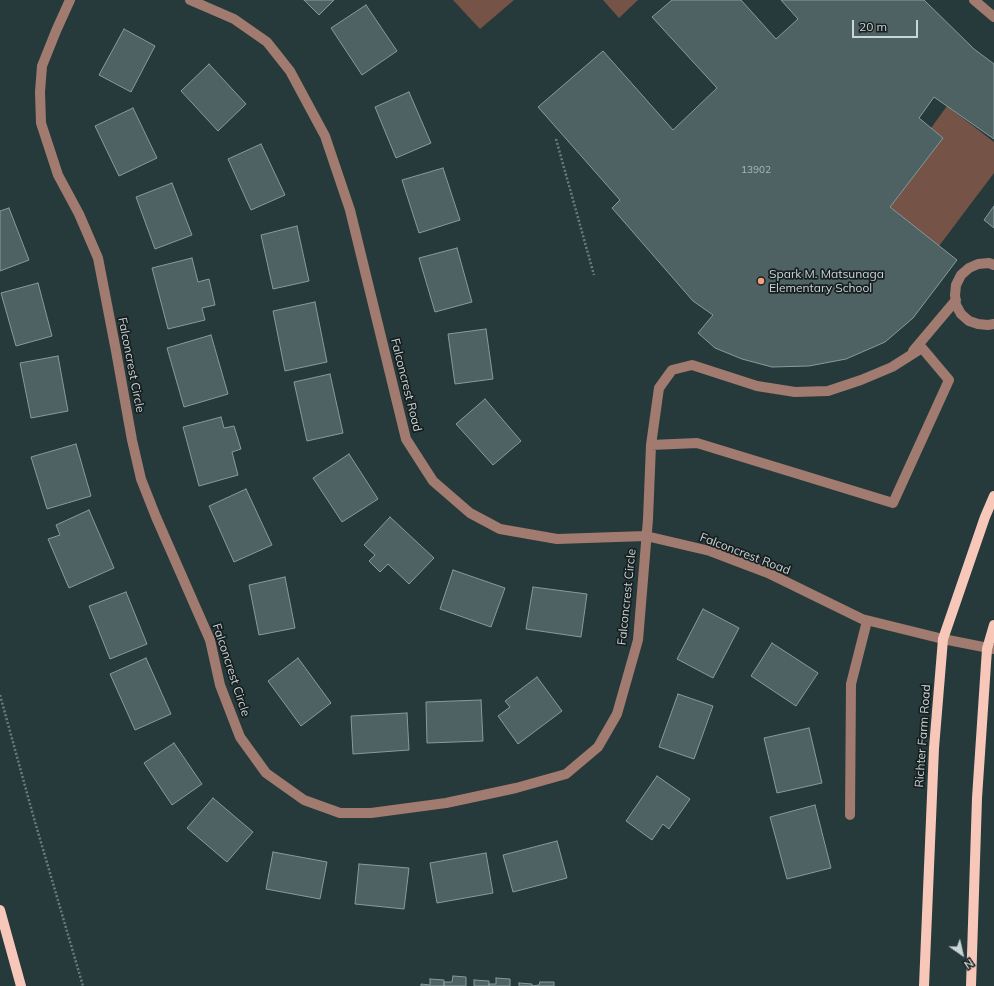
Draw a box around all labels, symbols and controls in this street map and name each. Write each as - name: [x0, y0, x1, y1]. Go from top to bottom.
- scale bar: [854, 12, 920, 38]
- text: 20 m: [859, 19, 887, 34]
- house number: 13902: [741, 164, 771, 176]
- place label: Spark M. Matsunaga Elementary School: [769, 267, 884, 295]
- marker: Spark M. Matsunaga Elementary School: [756, 276, 766, 286]
- street label: Falconcrest Circle: [115, 316, 147, 414]
- street label: Falconcrest Road: [387, 337, 425, 433]
- street label: Falconcrest Road: [698, 530, 792, 578]
- street label: Falconcrest Circle: [615, 548, 639, 646]
- street label: Falconcrest Circle: [209, 622, 253, 718]
- street label: Richter Farm Road: [912, 684, 934, 788]
- north arrow: [942, 934, 982, 974]
- text: N: [961, 956, 976, 972]

